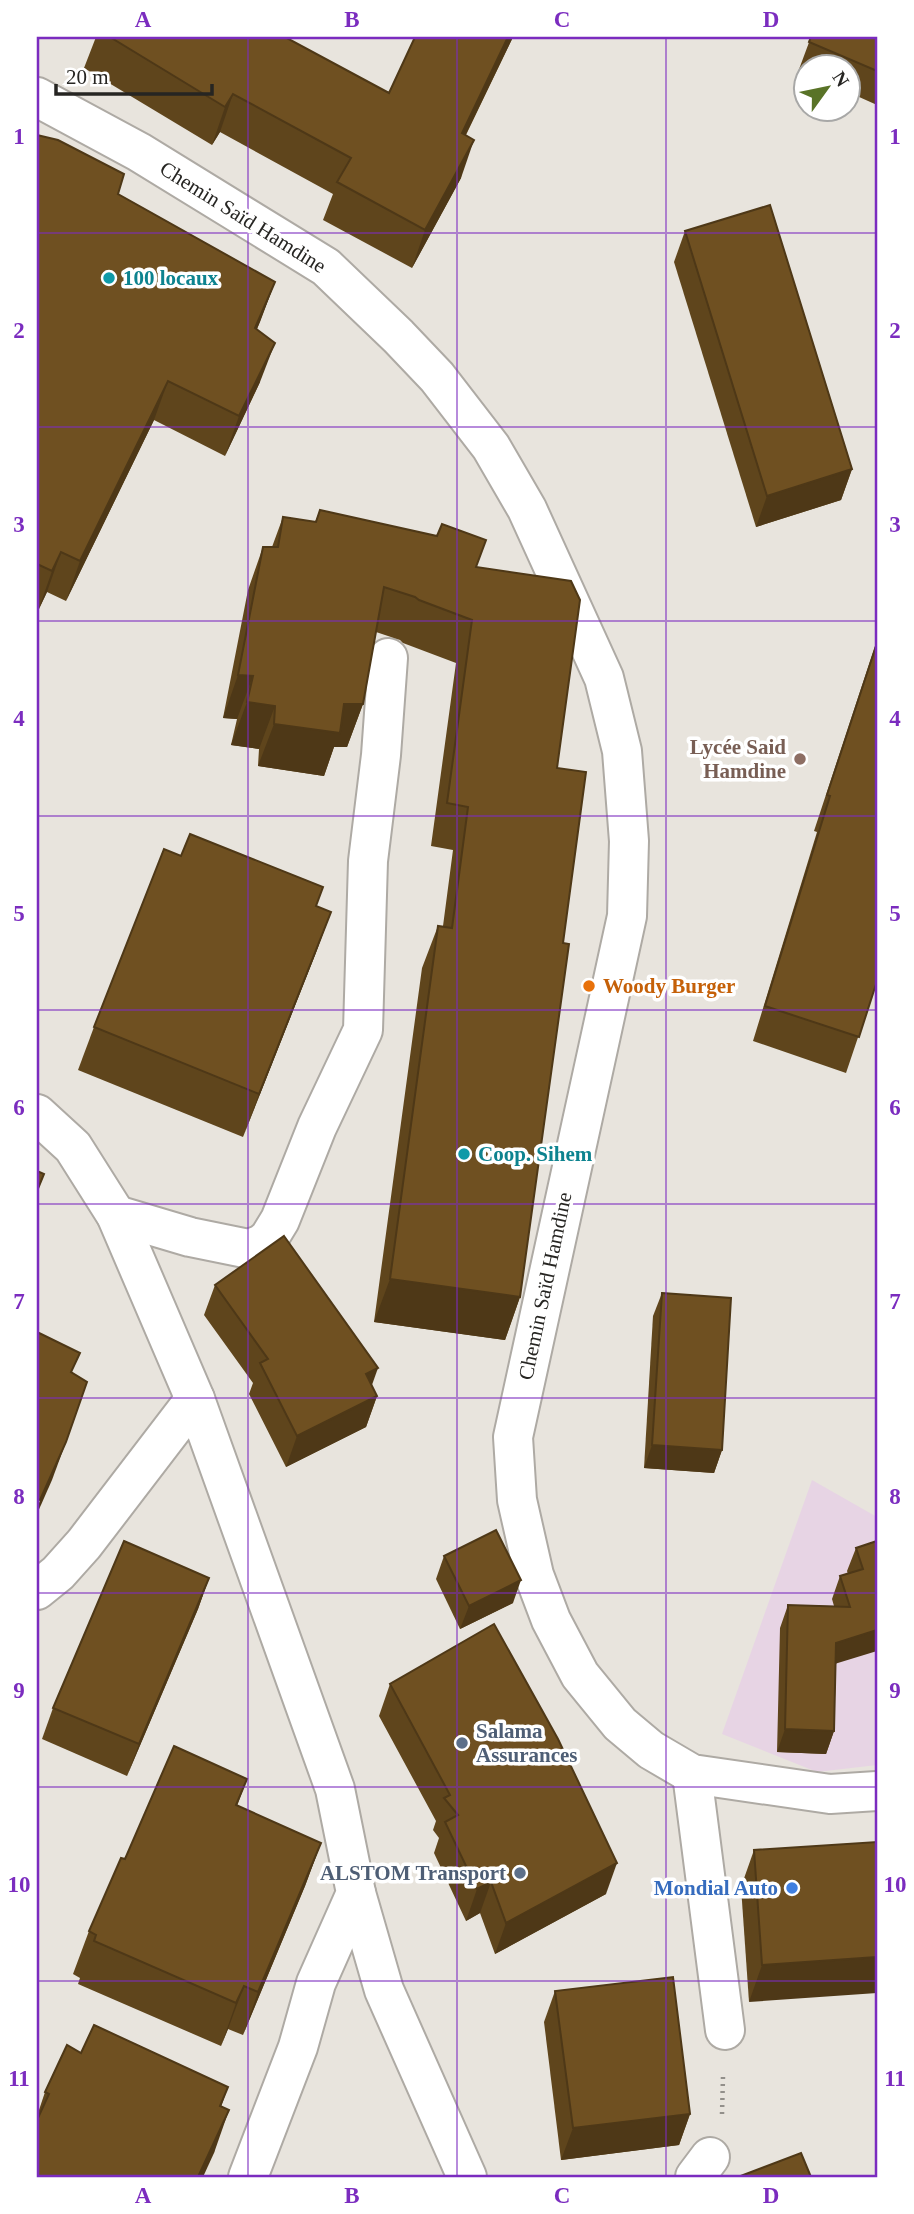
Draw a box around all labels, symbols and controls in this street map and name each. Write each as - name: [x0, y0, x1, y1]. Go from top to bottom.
- text: A: [135, 7, 152, 32]
- text: B: [344, 7, 360, 32]
- text: C: [554, 7, 570, 32]
- text: D: [763, 7, 779, 32]
- scale bar: [56, 52, 212, 96]
- north arrow: [792, 52, 862, 122]
- text: 20 m: [66, 65, 109, 89]
- text: N: [828, 68, 854, 91]
- text: 1: [13, 124, 25, 149]
- text: 1: [889, 124, 901, 149]
- street label: Chemin Saïd Hamdine: [156, 156, 330, 278]
- place label: 100 locaux: [123, 266, 219, 290]
- marker: 100 locaux: [101, 270, 117, 286]
- text: 2: [13, 318, 25, 343]
- text: 2: [889, 318, 901, 343]
- text: 3: [13, 512, 25, 537]
- text: 3: [889, 512, 901, 537]
- text: 4: [13, 706, 25, 731]
- text: 4: [889, 706, 901, 731]
- place label: Lycée Said Hamdine: [690, 735, 786, 783]
- marker: Lycée Said Hamdine: [792, 751, 808, 767]
- text: 5: [13, 901, 25, 926]
- text: 5: [889, 901, 901, 926]
- place label: Woody Burger: [603, 974, 735, 998]
- marker: Woody Burger: [581, 978, 597, 994]
- text: 6: [13, 1095, 25, 1120]
- text: 6: [889, 1095, 901, 1120]
- place label: Coop. Sihem: [478, 1142, 593, 1166]
- marker: Coop. Sihem: [456, 1146, 472, 1162]
- street label: Chemin Saïd Hamdine: [513, 1190, 577, 1382]
- text: 7: [13, 1289, 25, 1314]
- text: 7: [889, 1289, 901, 1314]
- text: 8: [13, 1484, 25, 1509]
- text: 8: [889, 1484, 901, 1509]
- text: 9: [13, 1678, 25, 1703]
- text: 9: [889, 1678, 901, 1703]
- place label: Salama Assurances: [476, 1719, 578, 1767]
- marker: Salama Assurances: [454, 1735, 470, 1751]
- place label: ALSTOM Transport: [320, 1861, 506, 1885]
- marker: ALSTOM Transport: [512, 1865, 528, 1881]
- text: 10: [8, 1872, 31, 1897]
- text: 10: [884, 1872, 907, 1897]
- place label: Mondial Auto: [654, 1876, 778, 1900]
- marker: Mondial Auto: [784, 1880, 800, 1896]
- text: 11: [8, 2066, 30, 2091]
- text: 11: [884, 2066, 906, 2091]
- text: A: [135, 2183, 152, 2208]
- text: B: [344, 2183, 360, 2208]
- text: C: [554, 2183, 570, 2208]
- text: D: [763, 2183, 779, 2208]

